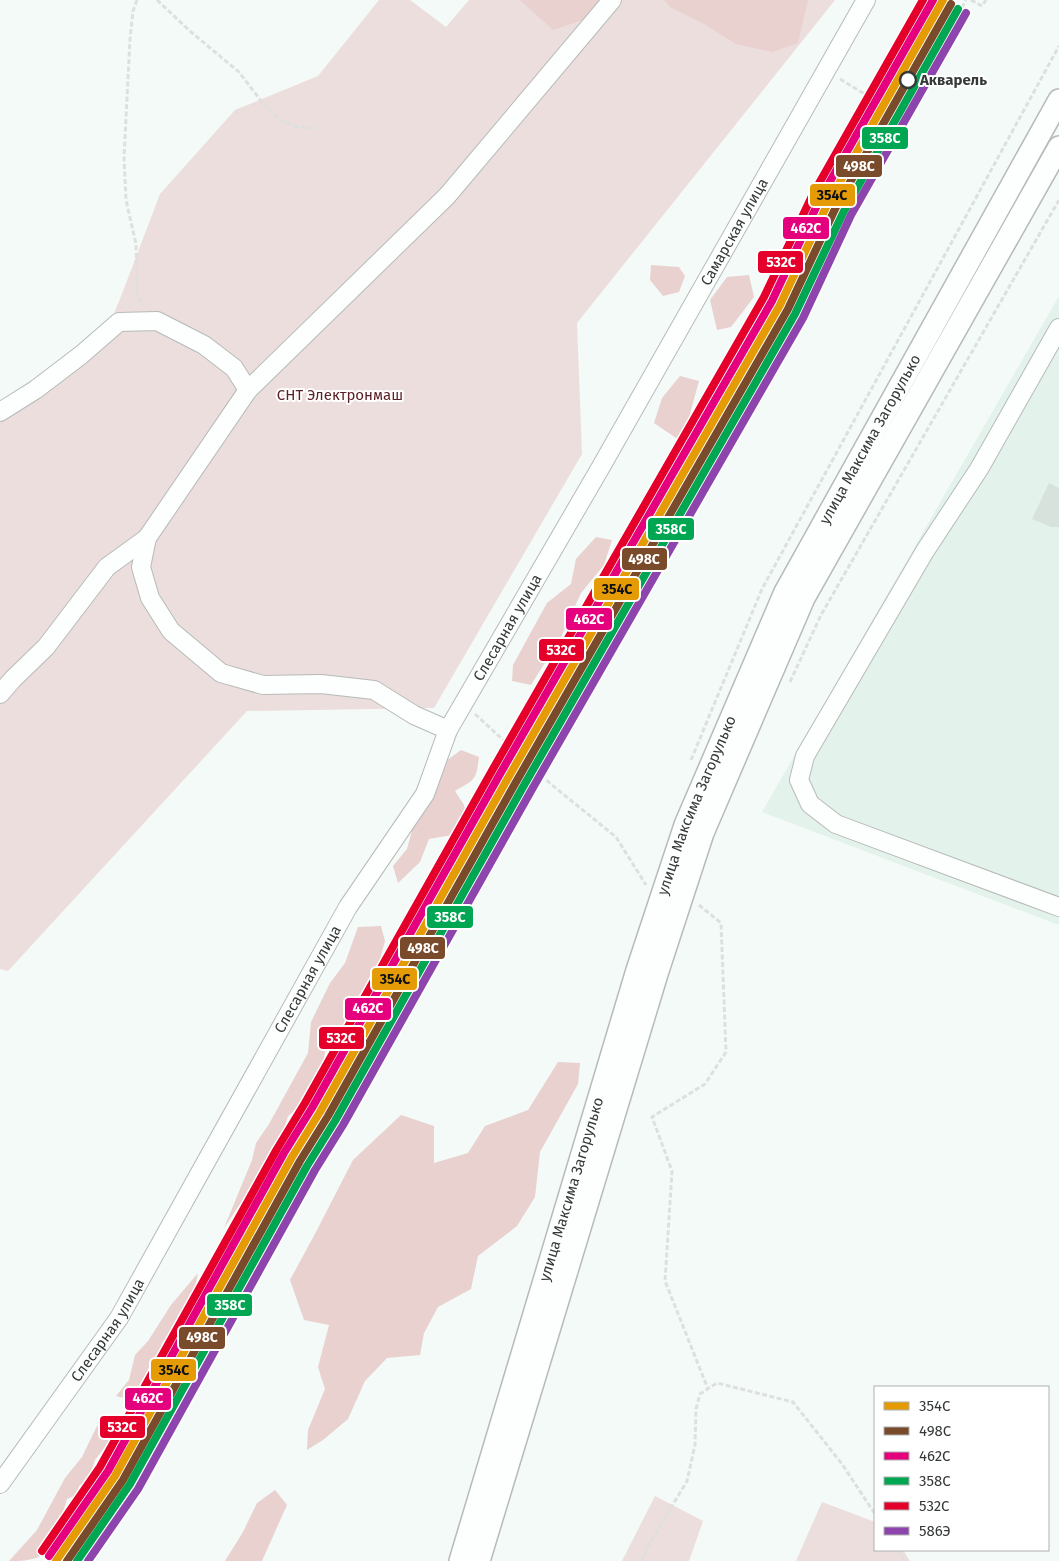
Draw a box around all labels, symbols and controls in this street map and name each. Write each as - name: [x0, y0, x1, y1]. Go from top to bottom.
- marker: Акварель: [899, 71, 917, 89]
- place label: Акварель: [919, 71, 987, 89]
- line badge: 358С: [861, 126, 909, 150]
- text: 358С: [869, 130, 900, 147]
- line badge: 498С: [835, 154, 883, 178]
- text: 498С: [843, 158, 875, 175]
- street label: Самарская улица: [697, 175, 772, 289]
- line badge: 354С: [809, 183, 856, 207]
- text: 354С: [816, 187, 847, 204]
- line badge: 462С: [782, 216, 830, 240]
- text: 462С: [791, 220, 821, 237]
- line badge: 532С: [757, 250, 804, 274]
- text: 532С: [766, 254, 796, 271]
- street label: улица Максима Загорулько: [816, 351, 924, 527]
- park label: СНТ Электронмаш: [277, 386, 403, 404]
- line badge: 358С: [647, 517, 695, 541]
- text: 358С: [655, 521, 686, 538]
- line badge: 498С: [621, 547, 668, 571]
- text: 498С: [628, 551, 660, 568]
- street label: Слесарная улица: [469, 571, 546, 684]
- line badge: 354С: [593, 577, 640, 601]
- text: 354С: [601, 581, 632, 598]
- line badge: 462С: [565, 607, 613, 631]
- text: 462С: [574, 611, 604, 628]
- line badge: 532С: [538, 638, 585, 662]
- text: 532С: [546, 642, 576, 659]
- street label: улица Максима Загорулько: [653, 713, 740, 898]
- line badge: 358С: [426, 905, 474, 929]
- text: 358С: [434, 909, 465, 926]
- street label: Слесарная улица: [271, 922, 345, 1036]
- line badge: 498С: [399, 936, 446, 960]
- text: 498С: [407, 940, 439, 957]
- line badge: 354С: [371, 967, 418, 991]
- text: 354С: [379, 971, 410, 988]
- line badge: 462С: [344, 997, 392, 1021]
- text: 462С: [353, 1000, 383, 1017]
- line badge: 532С: [318, 1026, 365, 1050]
- text: 532С: [326, 1030, 356, 1047]
- street label: улица Максима Загорулько: [535, 1095, 607, 1284]
- street label: Слесарная улица: [67, 1275, 148, 1385]
- line badge: 358С: [206, 1293, 253, 1317]
- text: 358С: [214, 1297, 245, 1314]
- line badge: 498С: [178, 1326, 226, 1350]
- text: 498С: [186, 1329, 218, 1346]
- line badge: 354С: [150, 1358, 197, 1382]
- text: 354С: [158, 1362, 189, 1379]
- legend: [874, 1386, 1049, 1551]
- line badge: 462С: [124, 1387, 172, 1411]
- text: 462С: [133, 1390, 163, 1407]
- text: 354С: [919, 1397, 951, 1415]
- line badge: 532С: [99, 1415, 146, 1439]
- text: 532С: [107, 1419, 137, 1436]
- text: 498С: [919, 1422, 952, 1440]
- text: 462С: [919, 1447, 951, 1465]
- text: 358С: [919, 1472, 951, 1490]
- text: 532С: [919, 1497, 950, 1515]
- text: 586Э: [919, 1522, 951, 1540]

